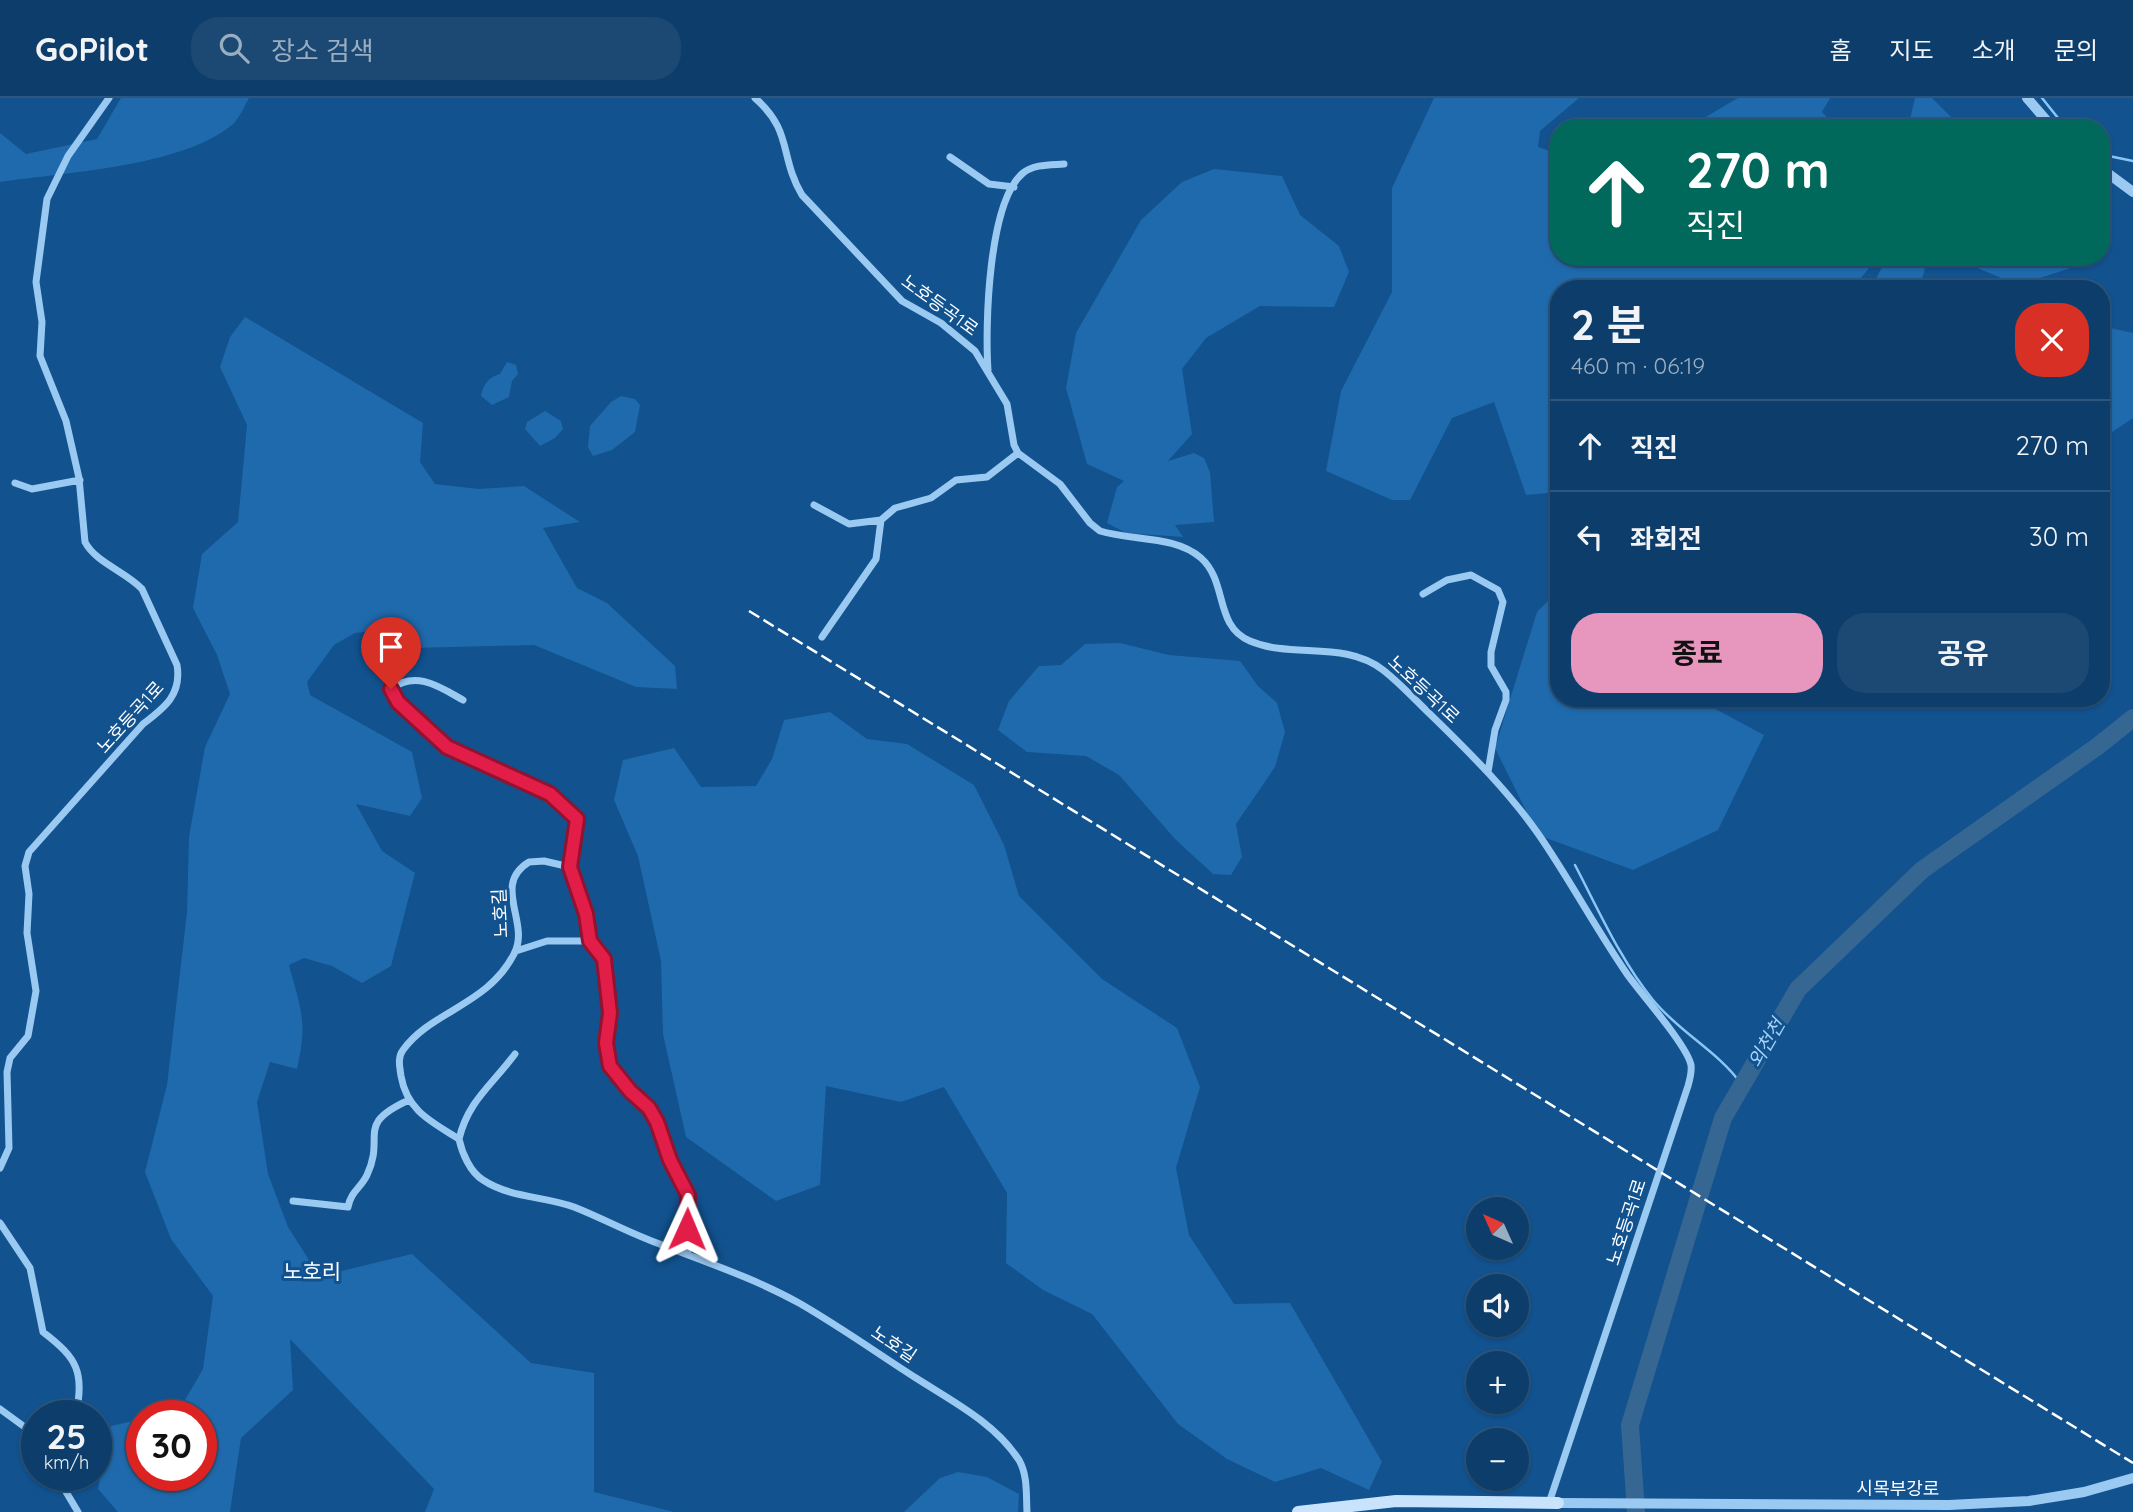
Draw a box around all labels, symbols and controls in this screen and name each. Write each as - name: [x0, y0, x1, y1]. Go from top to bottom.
- search box: [191, 17, 681, 80]
- text: GoPilot: [35, 28, 149, 69]
- icon: search: [215, 29, 253, 67]
- text: 장소 검색: [271, 34, 374, 67]
- text: 홈: [1829, 35, 1851, 65]
- text: 지도: [1889, 35, 1934, 65]
- text: 소개: [1972, 35, 2016, 65]
- text: 문의: [2054, 35, 2098, 65]
- text: 270 m: [1686, 139, 1830, 200]
- icon: ahead: [1571, 147, 1662, 238]
- text: 직진: [1686, 205, 1745, 245]
- street label: 노호등곡1로: [897, 269, 983, 341]
- text: 2 분: [1571, 298, 1645, 351]
- button: close: [2015, 303, 2089, 377]
- text: 460 m · 06:19: [1571, 351, 1705, 380]
- icon: ahead: [1571, 427, 1609, 465]
- text: 270 m: [2015, 429, 2089, 462]
- text: 직진: [1630, 431, 1678, 464]
- icon: left: [1571, 518, 1609, 556]
- text: 30 m: [2029, 520, 2089, 553]
- text: 좌회전: [1630, 522, 1702, 555]
- button: 종료: [1571, 613, 1823, 693]
- button: 공유: [1837, 613, 2089, 693]
- pin: [361, 617, 421, 689]
- icon: arrive: [372, 628, 410, 666]
- street label: 노호등곡1로: [1383, 650, 1465, 728]
- street label: 노호등곡1로: [92, 676, 168, 758]
- street label: 노호길: [487, 888, 513, 938]
- water label: 외천천: [1742, 1013, 1790, 1072]
- street label: 노호등곡1로: [1601, 1176, 1651, 1268]
- position arrow: [650, 1192, 724, 1266]
- north arrow: [1466, 1197, 1530, 1260]
- map controls: [1466, 1197, 1529, 1491]
- district label: 노호리: [283, 1258, 341, 1284]
- button: sound: [1466, 1274, 1529, 1337]
- street label: 노호길: [867, 1321, 921, 1367]
- button: +: [1466, 1351, 1529, 1414]
- speed limit sign: 30: [126, 1400, 217, 1491]
- text: 25: [46, 1414, 87, 1458]
- button: −: [1466, 1428, 1529, 1491]
- text: km/h: [44, 1451, 89, 1474]
- street label: 시목부강로: [1857, 1477, 1939, 1500]

